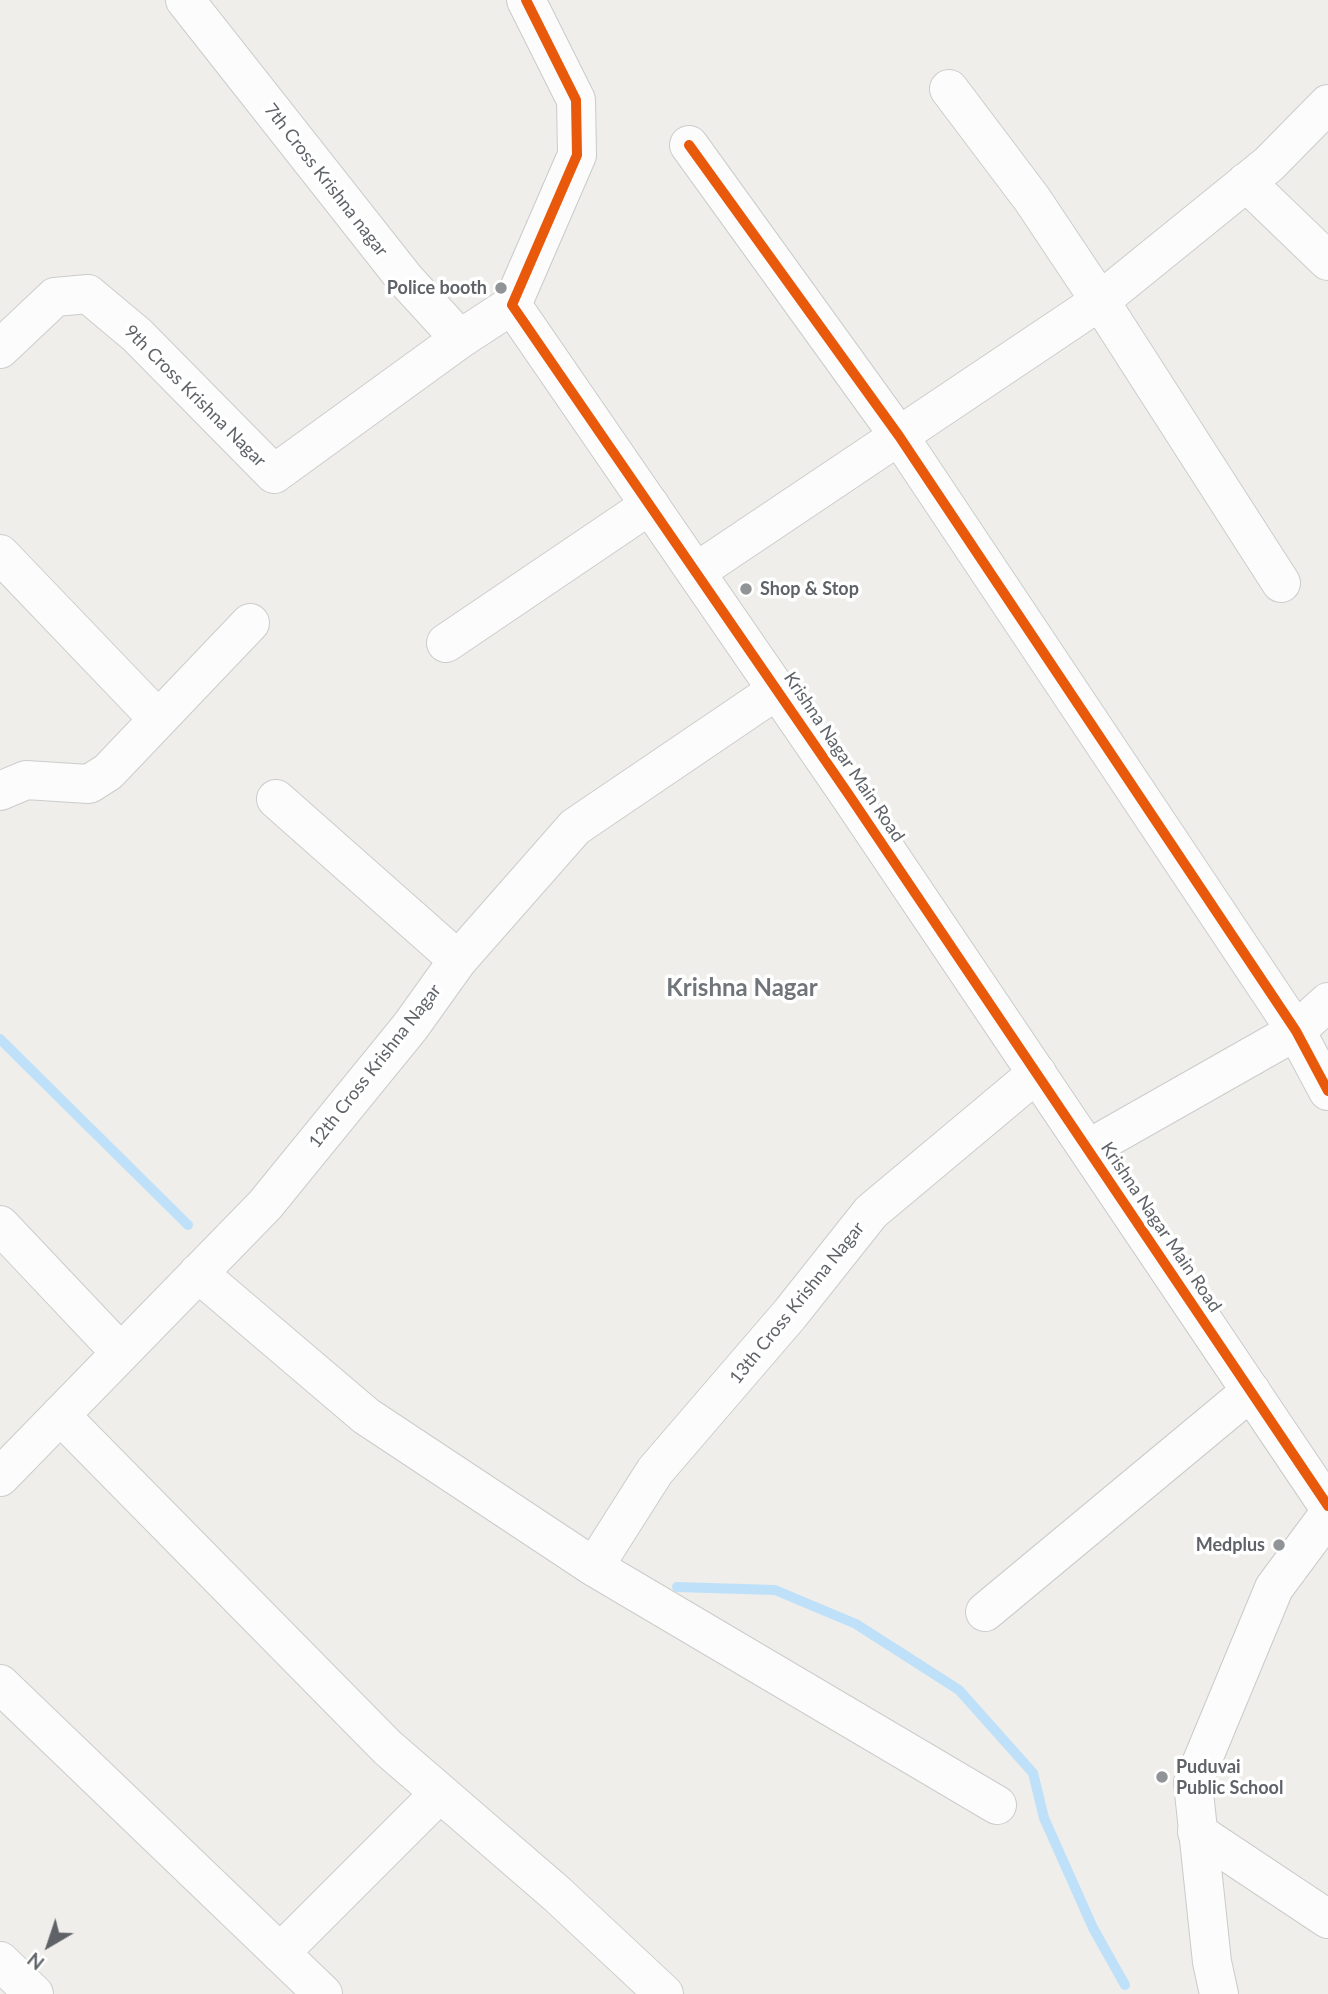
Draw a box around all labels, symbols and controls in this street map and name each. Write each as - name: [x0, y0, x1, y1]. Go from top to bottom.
- street label: 7th Cross Krishna nagar: [260, 99, 392, 261]
- place label: Police booth: [387, 277, 487, 299]
- marker: Police booth: [493, 280, 509, 296]
- street label: 9th Cross Krishna Nagar: [120, 321, 270, 471]
- place label: Shop & Stop: [760, 578, 859, 600]
- marker: Shop & Stop: [738, 581, 754, 597]
- street label: Krishna Nagar Main Road: [779, 668, 909, 846]
- district label: Krishna Nagar: [666, 974, 818, 1002]
- street label: 12th Cross Krishna Nagar: [304, 980, 446, 1152]
- street label: Krishna Nagar Main Road: [1096, 1138, 1226, 1316]
- street label: 13th Cross Krishna Nagar: [725, 1218, 869, 1388]
- place label: Medplus: [1196, 1534, 1265, 1556]
- marker: Medplus: [1271, 1537, 1287, 1553]
- place label: Puduvai Public School: [1176, 1756, 1283, 1798]
- marker: Puduvai Public School: [1154, 1769, 1170, 1785]
- north arrow: [14, 1910, 84, 1980]
- text: N: [23, 1948, 48, 1975]

